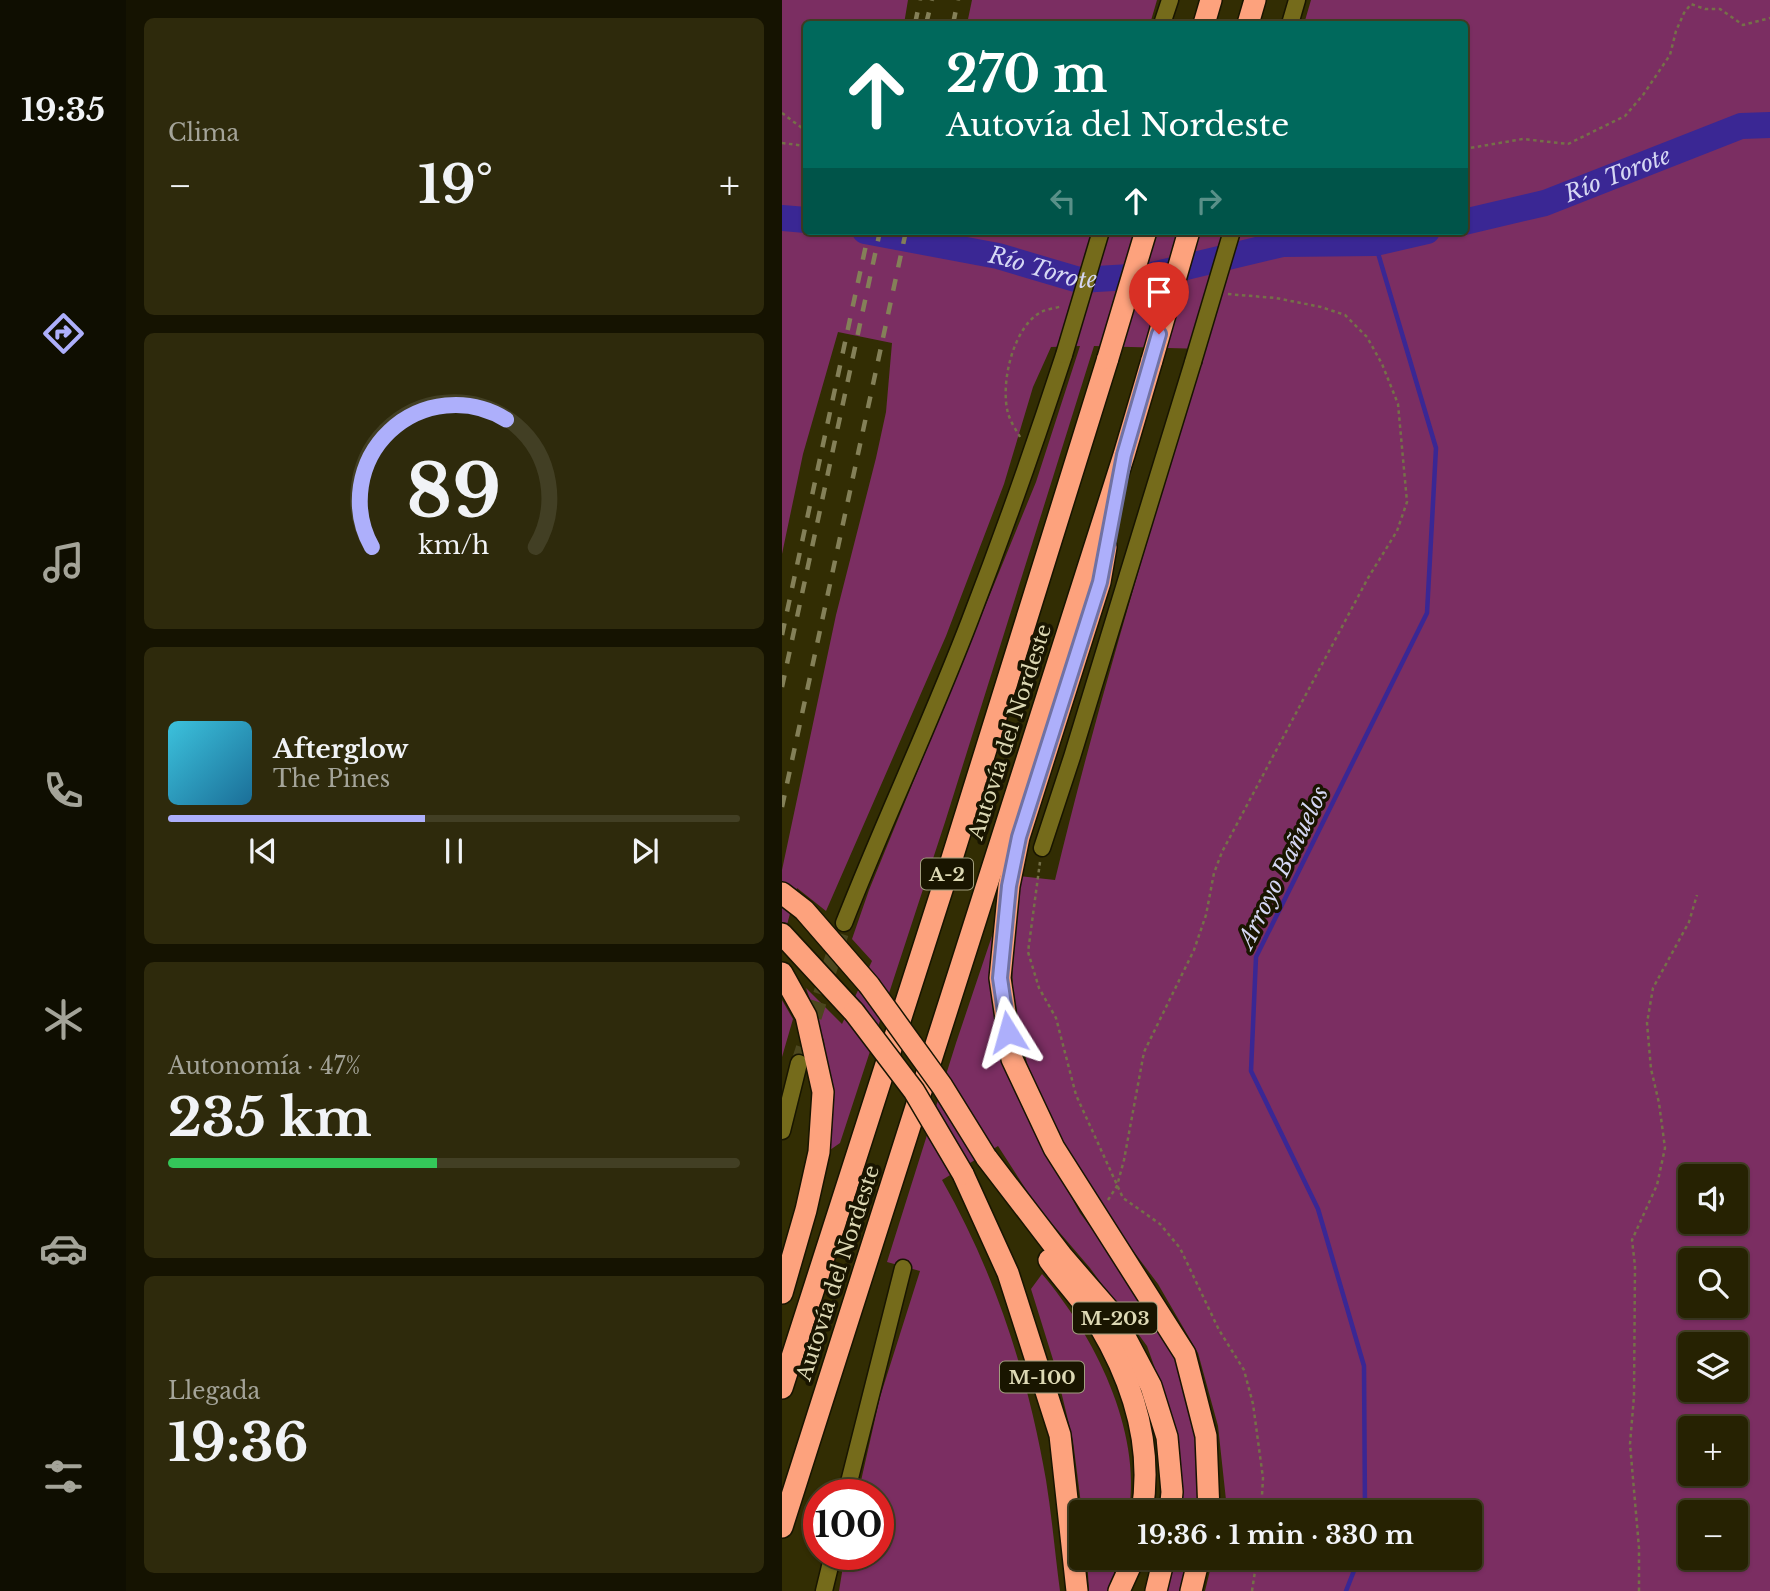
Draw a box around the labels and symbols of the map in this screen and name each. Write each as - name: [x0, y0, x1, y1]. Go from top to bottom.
- water label: Río Torote: [1559, 141, 1675, 208]
- water label: Río Torote: [985, 240, 1098, 294]
- pin: [1129, 262, 1189, 334]
- street label: Autovía del Nordeste: [963, 621, 1057, 844]
- water label: Arroyo Bañuelos: [1230, 781, 1334, 955]
- road number: A-2: [921, 859, 973, 890]
- position arrow: [971, 995, 1045, 1069]
- street label: Autovía del Nordeste: [791, 1162, 885, 1385]
- road number: M-203: [1073, 1302, 1157, 1334]
- road number: M-100: [1000, 1362, 1084, 1392]
- speed limit sign: 100: [803, 1479, 894, 1570]

